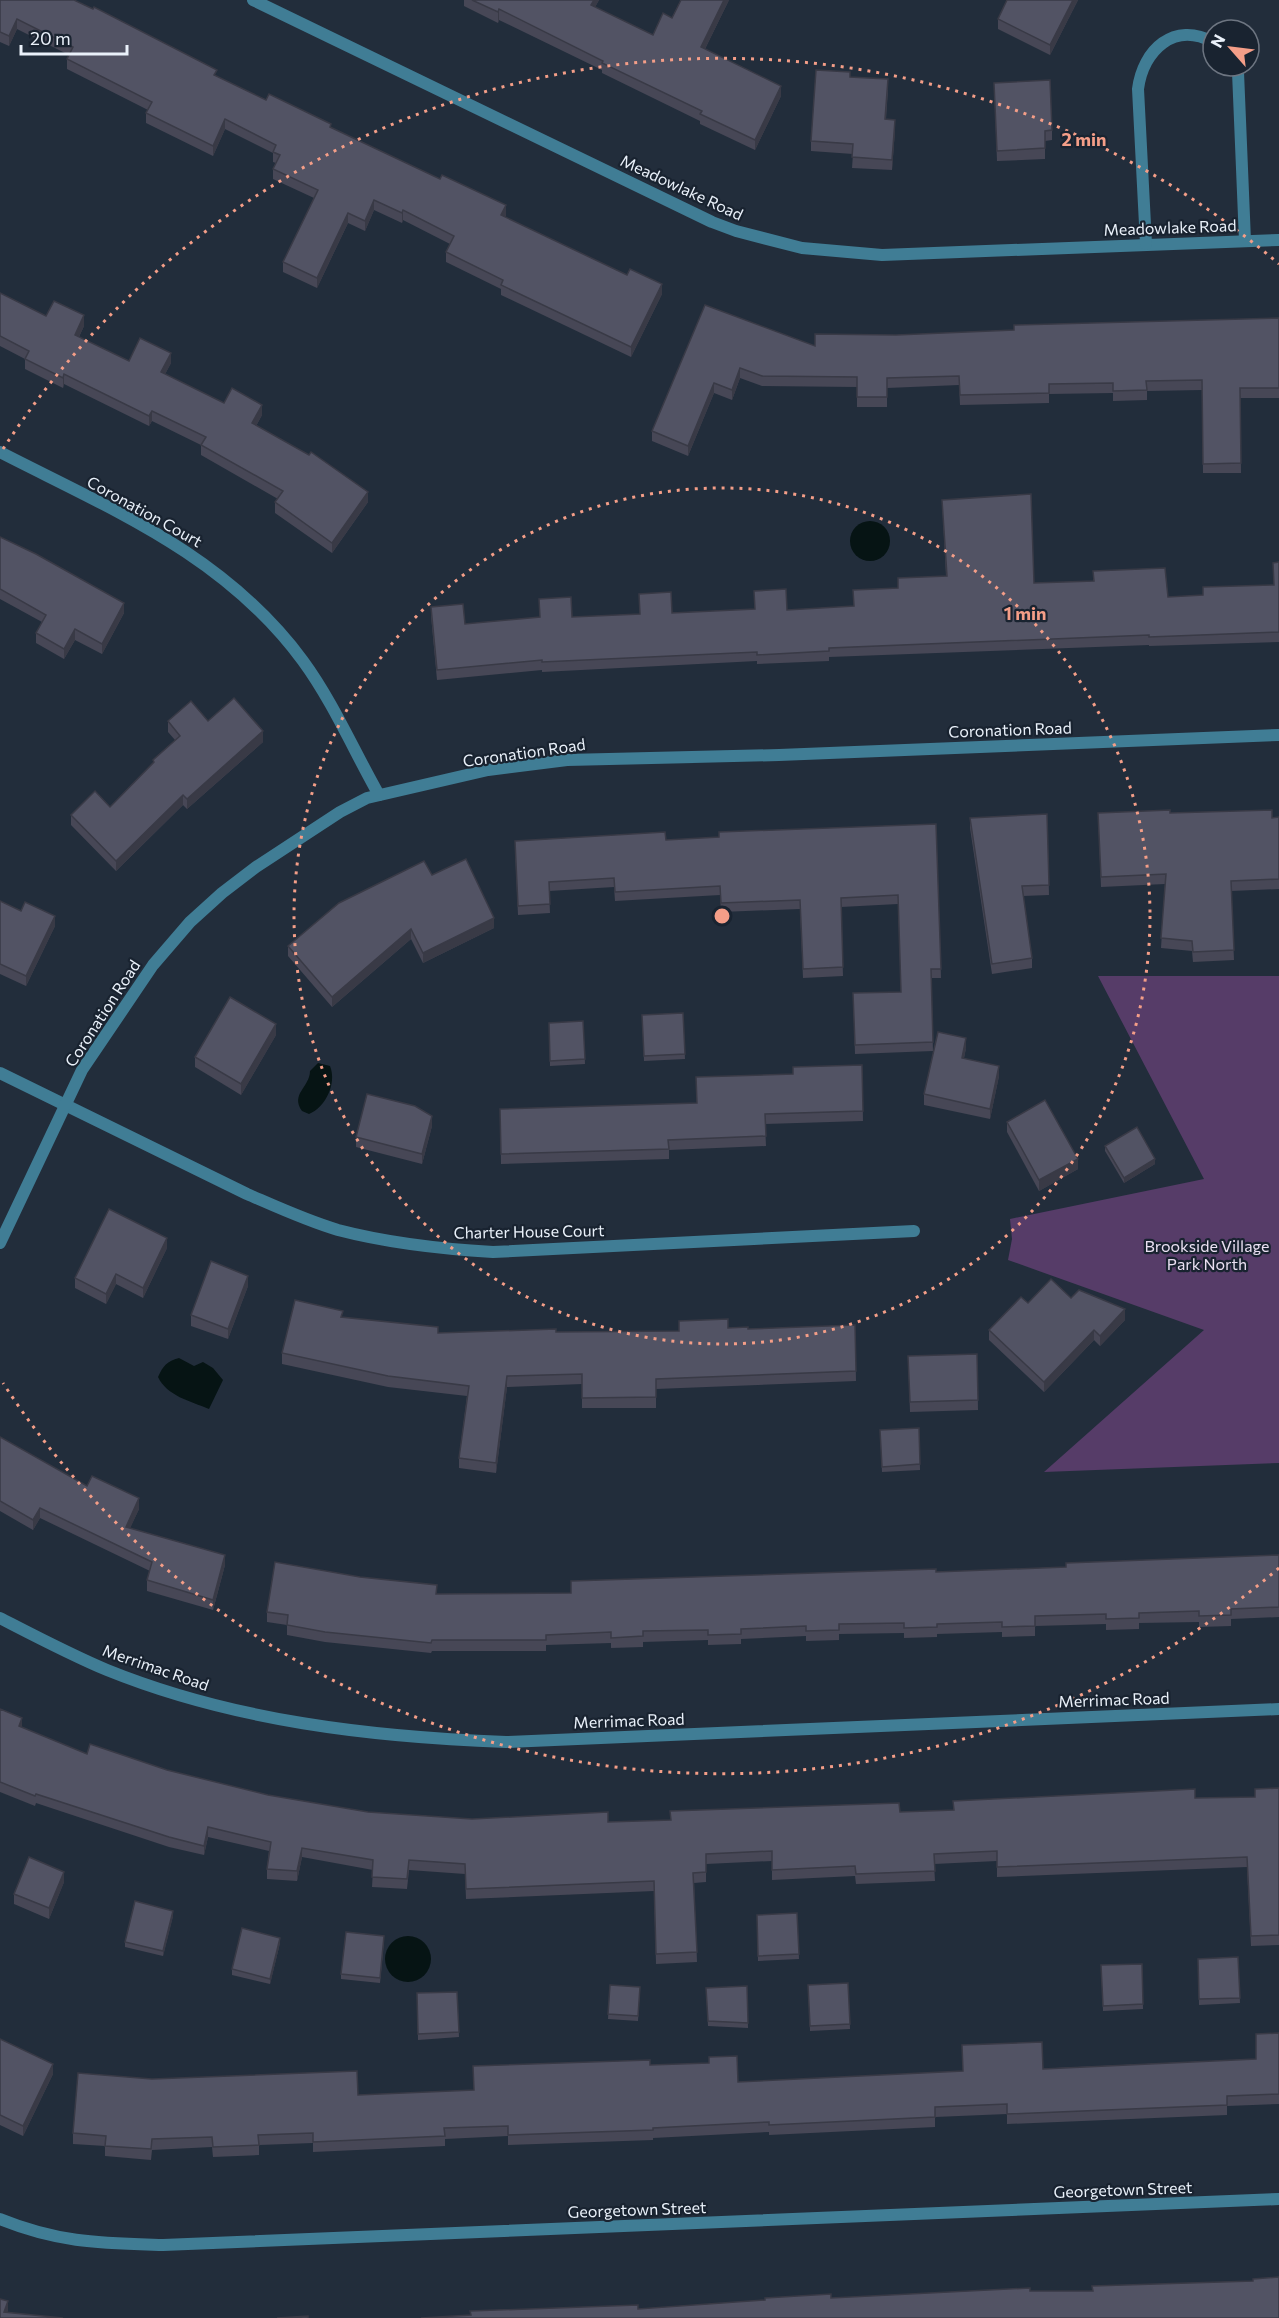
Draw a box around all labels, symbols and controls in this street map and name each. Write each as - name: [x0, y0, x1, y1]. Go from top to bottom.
- scale bar: [21, 18, 128, 56]
- north arrow: [1201, 18, 1261, 78]
- text: 20 m: [30, 27, 71, 49]
- text: N: [1206, 31, 1229, 50]
- text: 2 min: [1062, 128, 1106, 150]
- street label: Meadowlake Road: [618, 150, 746, 224]
- street label: Meadowlake Road: [1103, 215, 1237, 239]
- street label: Coronation Court: [84, 472, 206, 551]
- text: 1 min: [1004, 602, 1046, 624]
- street label: Coronation Road: [948, 717, 1072, 741]
- street label: Coronation Road: [461, 734, 587, 770]
- centre of rings: [712, 906, 732, 926]
- street label: Coronation Road: [60, 956, 144, 1070]
- street label: Charter House Court: [453, 1220, 605, 1242]
- park label: Brookside Village Park North: [1145, 1236, 1269, 1273]
- street label: Merrimac Road: [100, 1640, 212, 1694]
- street label: Merrimac Road: [1058, 1688, 1170, 1710]
- street label: Merrimac Road: [573, 1709, 685, 1731]
- street label: Georgetown Street: [1053, 2177, 1193, 2201]
- street label: Georgetown Street: [567, 2197, 707, 2221]

